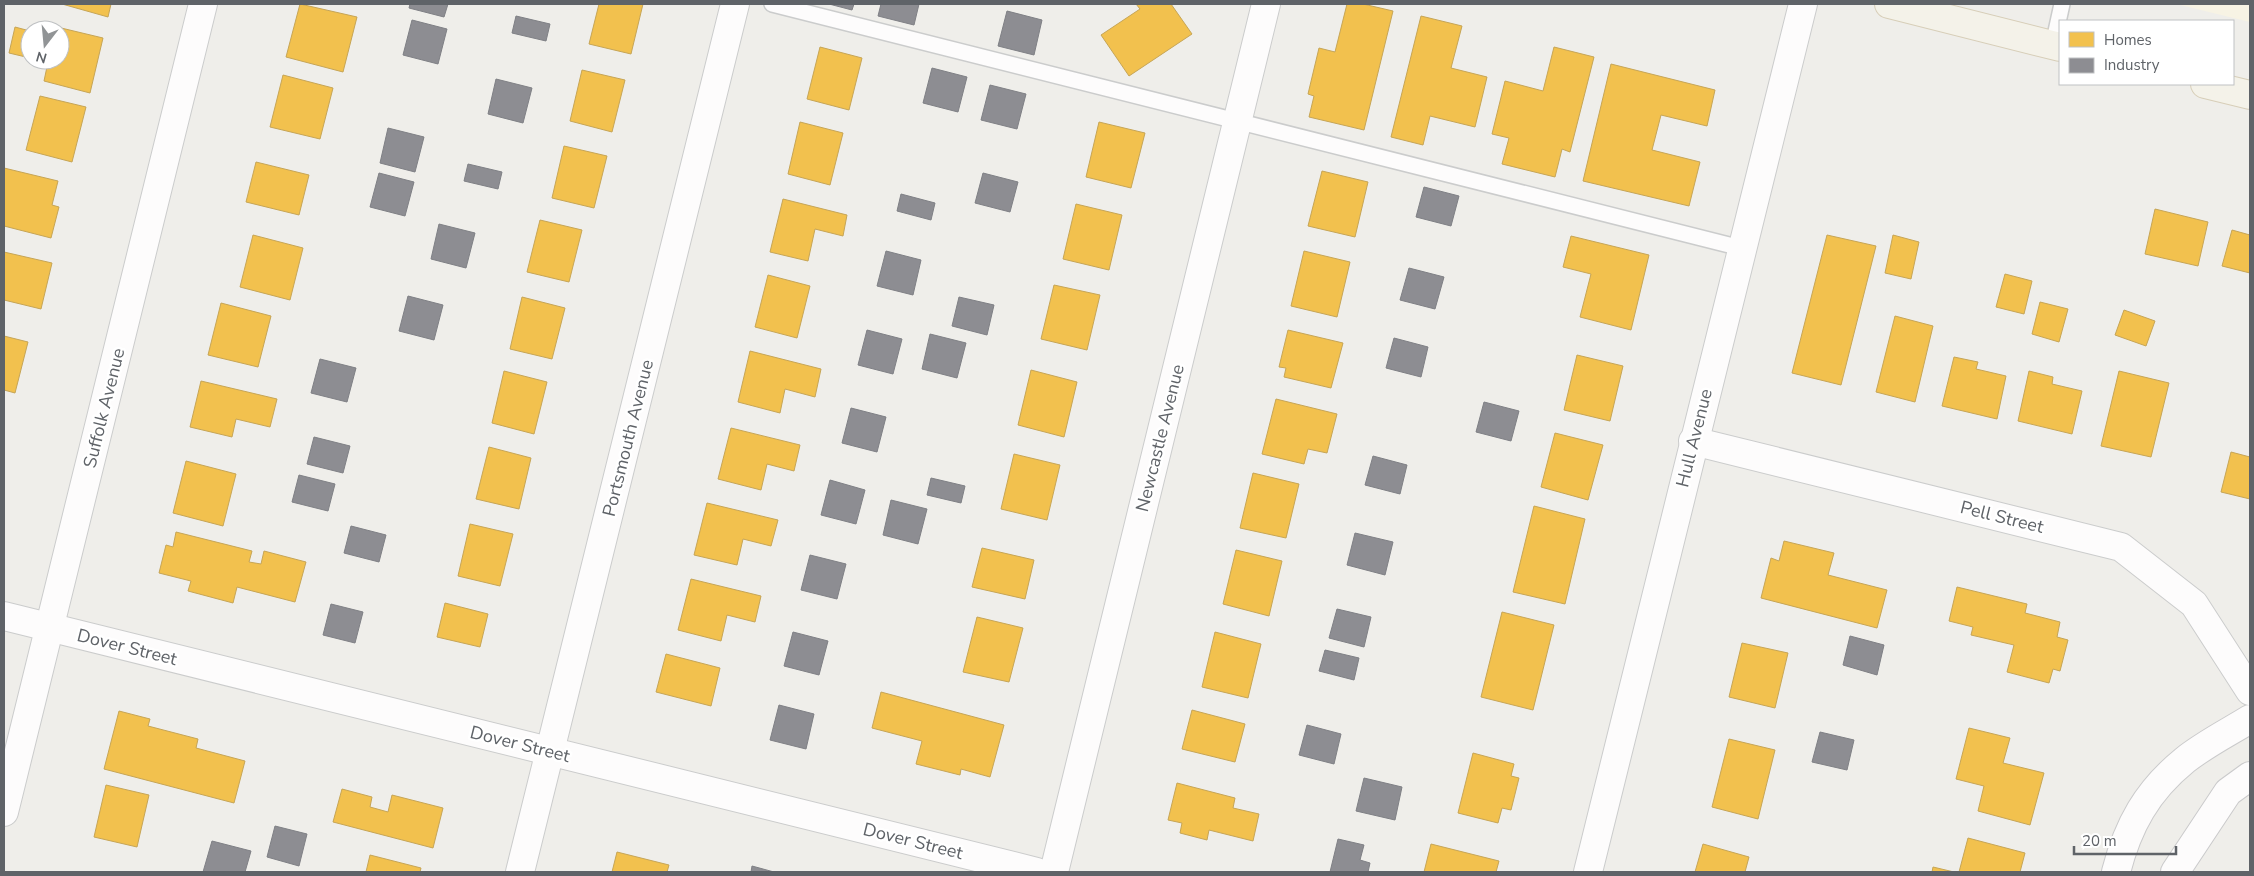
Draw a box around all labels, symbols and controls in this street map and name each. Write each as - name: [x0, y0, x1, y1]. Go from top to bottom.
- north arrow: [20, 20, 70, 70]
- legend: [2059, 20, 2234, 85]
- text: Homes: [2104, 30, 2152, 50]
- text: N: [34, 46, 49, 68]
- text: Industry: [2104, 55, 2160, 75]
- street label: Suffolk Avenue: [77, 345, 131, 471]
- street label: Portsmouth Avenue: [597, 357, 659, 519]
- street label: Newcastle Avenue: [1130, 362, 1190, 514]
- street label: Hull Avenue: [1670, 386, 1718, 490]
- street label: Pell Street: [1958, 495, 2047, 539]
- street label: Dover Street: [75, 623, 180, 671]
- street label: Dover Street: [468, 720, 573, 768]
- street label: Dover Street: [861, 817, 966, 865]
- scale bar: [2074, 824, 2176, 856]
- text: 20 m: [2082, 831, 2117, 851]

